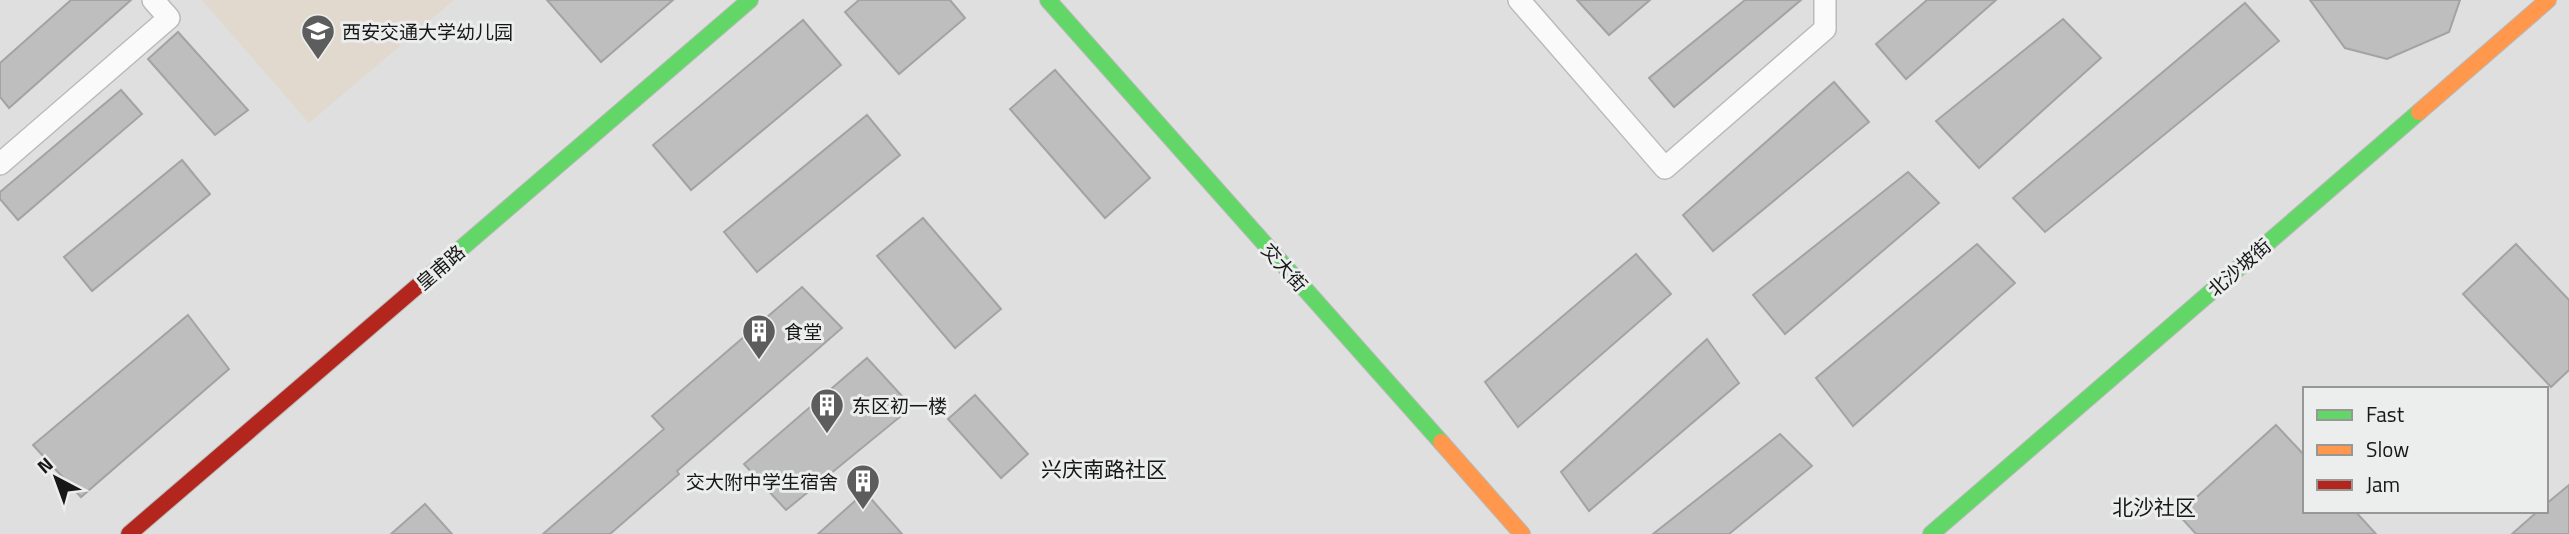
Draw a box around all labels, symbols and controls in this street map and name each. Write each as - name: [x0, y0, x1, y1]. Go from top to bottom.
- school or university icon: 西安交通大学幼儿园: [299, 12, 337, 61]
- place label: 西安交通大学幼儿园: [342, 17, 513, 46]
- street label: 北沙坡街: [2201, 231, 2277, 303]
- street label: 交大街: [1255, 236, 1315, 298]
- street label: 皇甫路: [409, 237, 471, 297]
- building icon: 食堂: [740, 312, 778, 361]
- place label: 食堂: [784, 317, 822, 346]
- building icon: 东区初一楼: [808, 386, 846, 435]
- legend: [2303, 387, 2548, 513]
- place label: 东区初一楼: [852, 391, 947, 420]
- text: Fast: [2366, 398, 2405, 430]
- text: Slow: [2366, 433, 2409, 465]
- north arrow: [21, 443, 91, 513]
- text: N: [30, 450, 59, 480]
- district label: 兴庆南路社区: [1041, 453, 1167, 485]
- building icon: 交大附中学生宿舍: [844, 462, 882, 511]
- place label: 交大附中学生宿舍: [686, 467, 838, 496]
- text: Jam: [2366, 468, 2400, 500]
- district label: 北沙社区: [2112, 491, 2196, 523]

